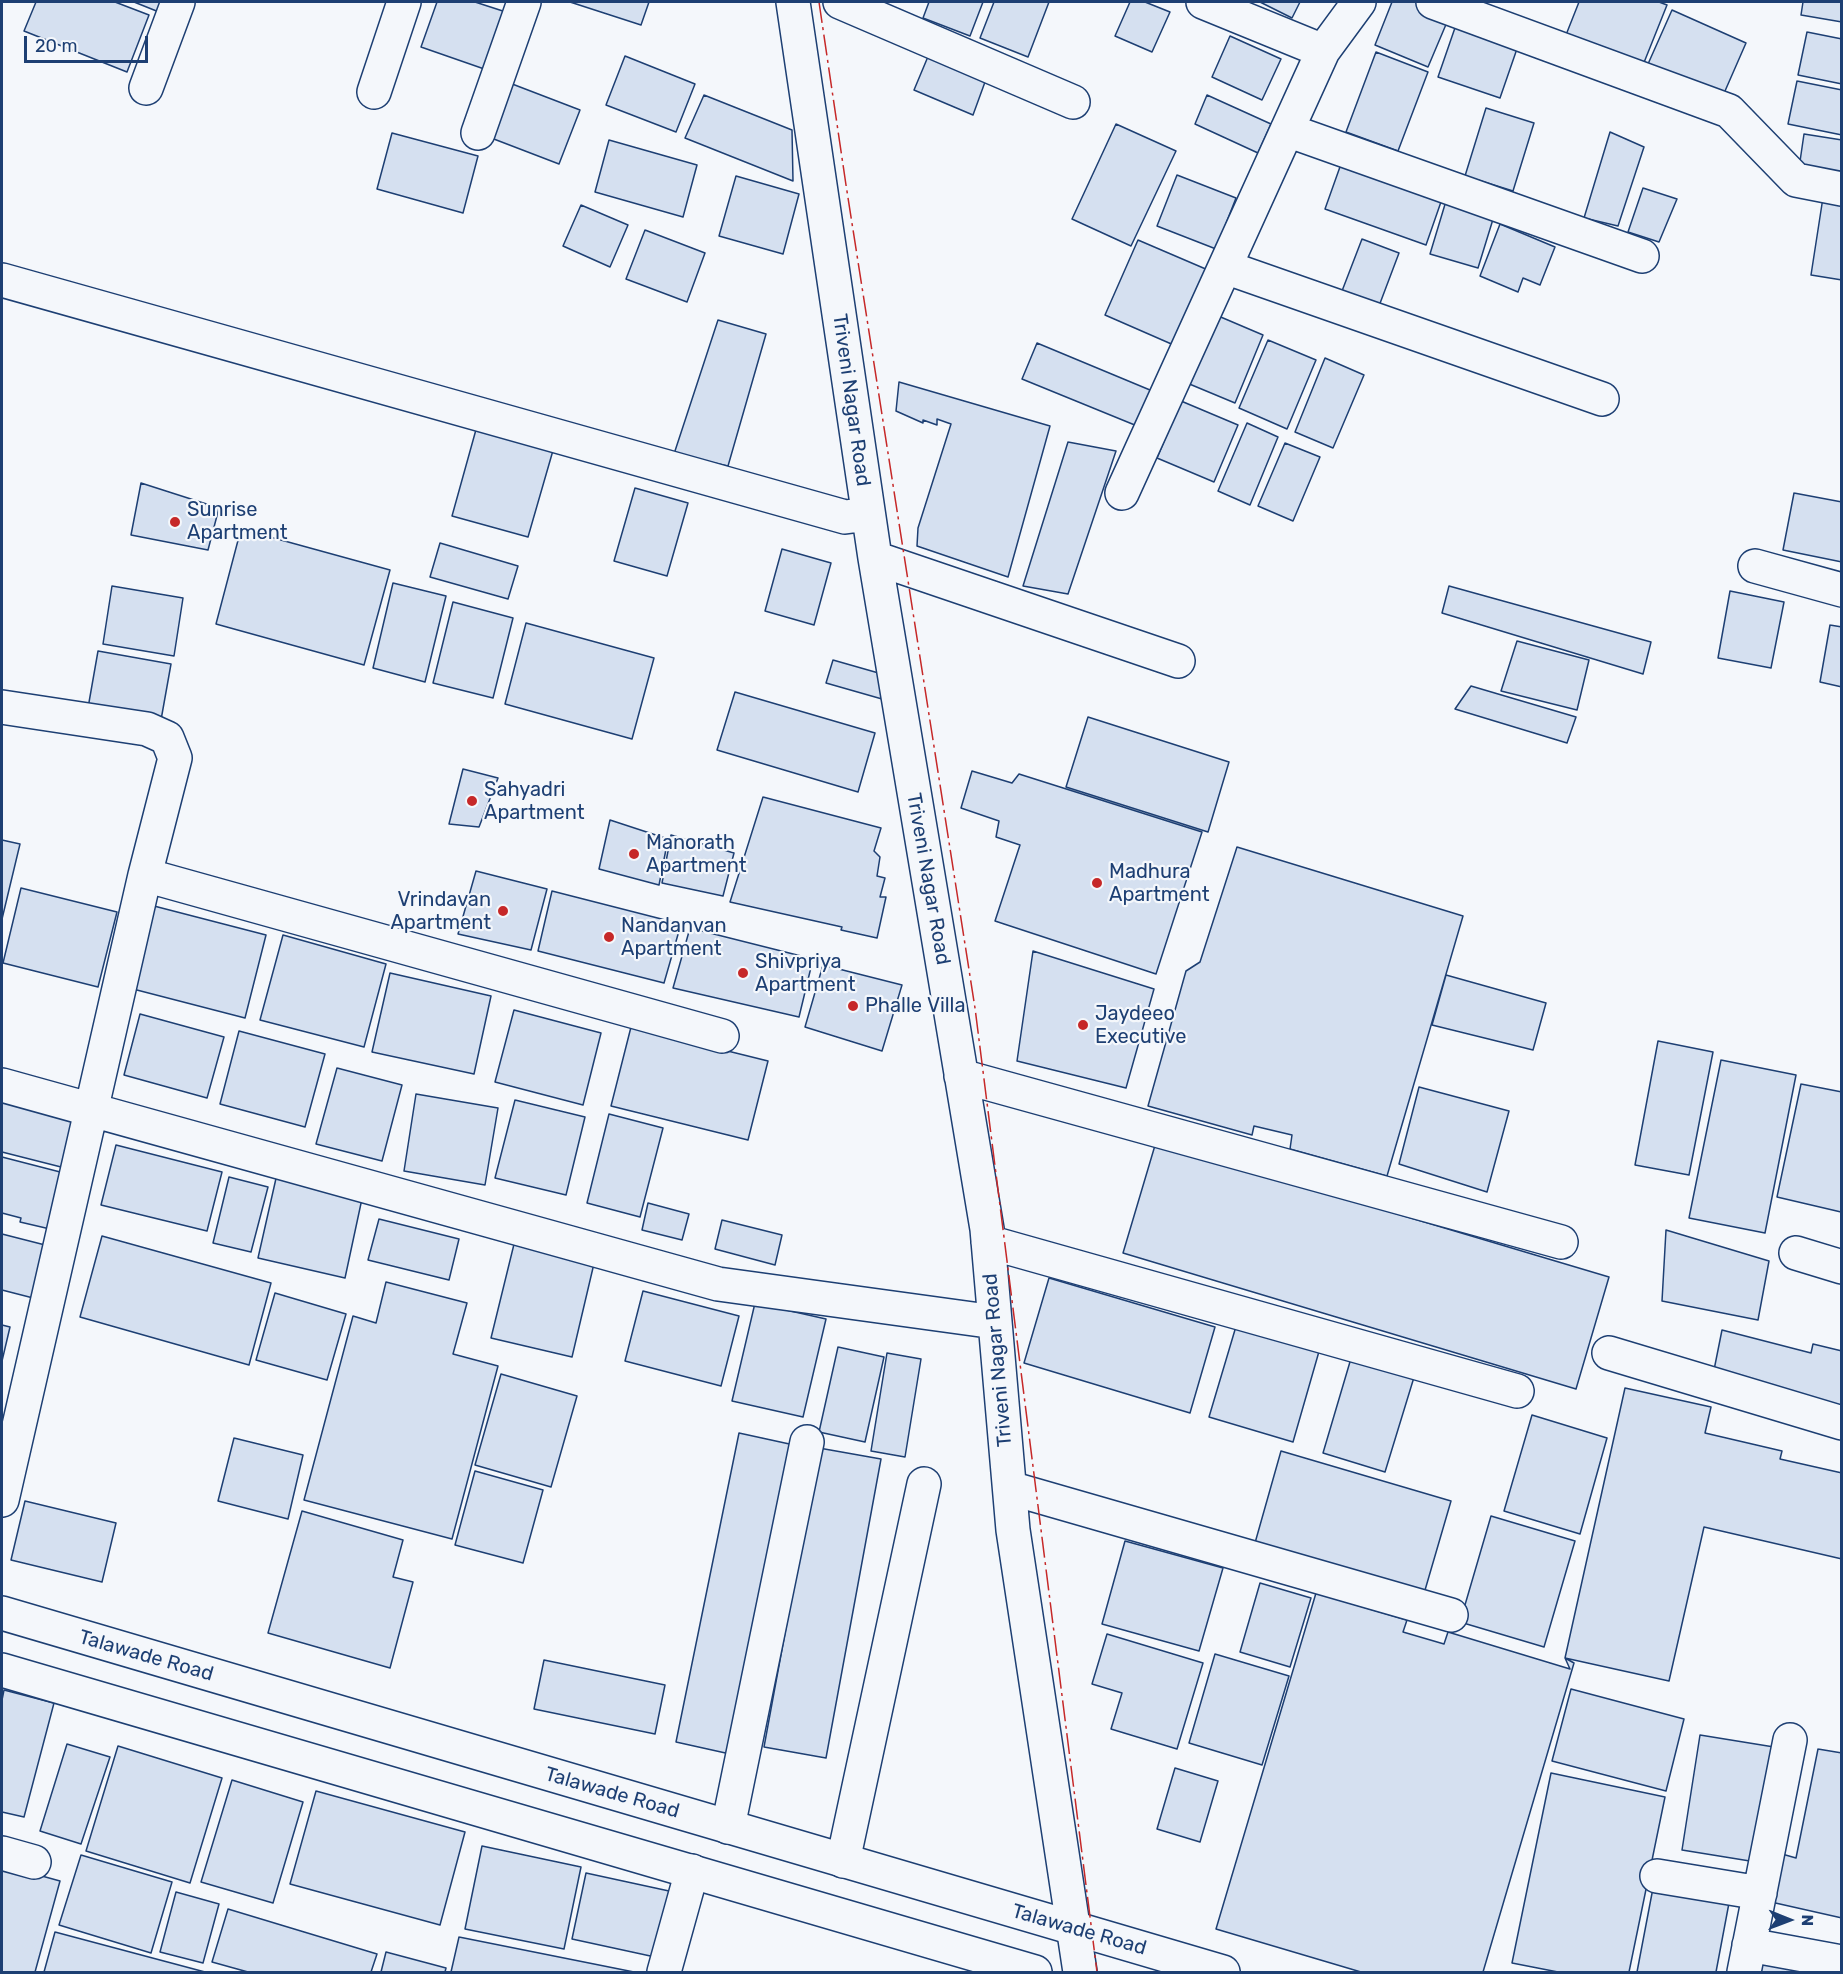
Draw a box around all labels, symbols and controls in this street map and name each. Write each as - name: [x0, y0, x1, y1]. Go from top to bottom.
- scale bar: [27, 24, 152, 62]
- text: 20 m: [35, 35, 77, 57]
- street label: Triveni Nagar Road: [827, 312, 875, 488]
- place label: Sunrise Apartment: [187, 498, 288, 545]
- marker: Sunrise Apartment: [168, 515, 182, 529]
- place label: Sahyadri Apartment: [484, 778, 585, 825]
- street label: Triveni Nagar Road: [901, 791, 955, 967]
- marker: Sahyadri Apartment: [465, 794, 479, 808]
- place label: Manorath Apartment: [646, 831, 747, 878]
- marker: Manorath Apartment: [627, 847, 641, 861]
- place label: Madhura Apartment: [1109, 860, 1210, 907]
- marker: Madhura Apartment: [1090, 876, 1104, 890]
- place label: Vrindavan Apartment: [390, 888, 491, 935]
- marker: Vrindavan Apartment: [496, 904, 510, 918]
- place label: Nandanvan Apartment: [621, 914, 727, 961]
- marker: Nandanvan Apartment: [602, 930, 616, 944]
- place label: Shivpriya Apartment: [755, 950, 856, 997]
- marker: Shivpriya Apartment: [736, 966, 750, 980]
- place label: Phalle Villa: [865, 994, 966, 1018]
- marker: Phalle Villa: [846, 999, 860, 1013]
- place label: Jaydeeo Executive: [1095, 1002, 1186, 1049]
- marker: Jaydeeo Executive: [1076, 1018, 1090, 1032]
- street label: Triveni Nagar Road: [978, 1272, 1018, 1448]
- street label: Talawade Road: [76, 1625, 216, 1687]
- street label: Talawade Road: [542, 1762, 682, 1824]
- north arrow: [1759, 1890, 1819, 1950]
- street label: Talawade Road: [1009, 1899, 1149, 1961]
- text: N: [1798, 1914, 1817, 1926]

